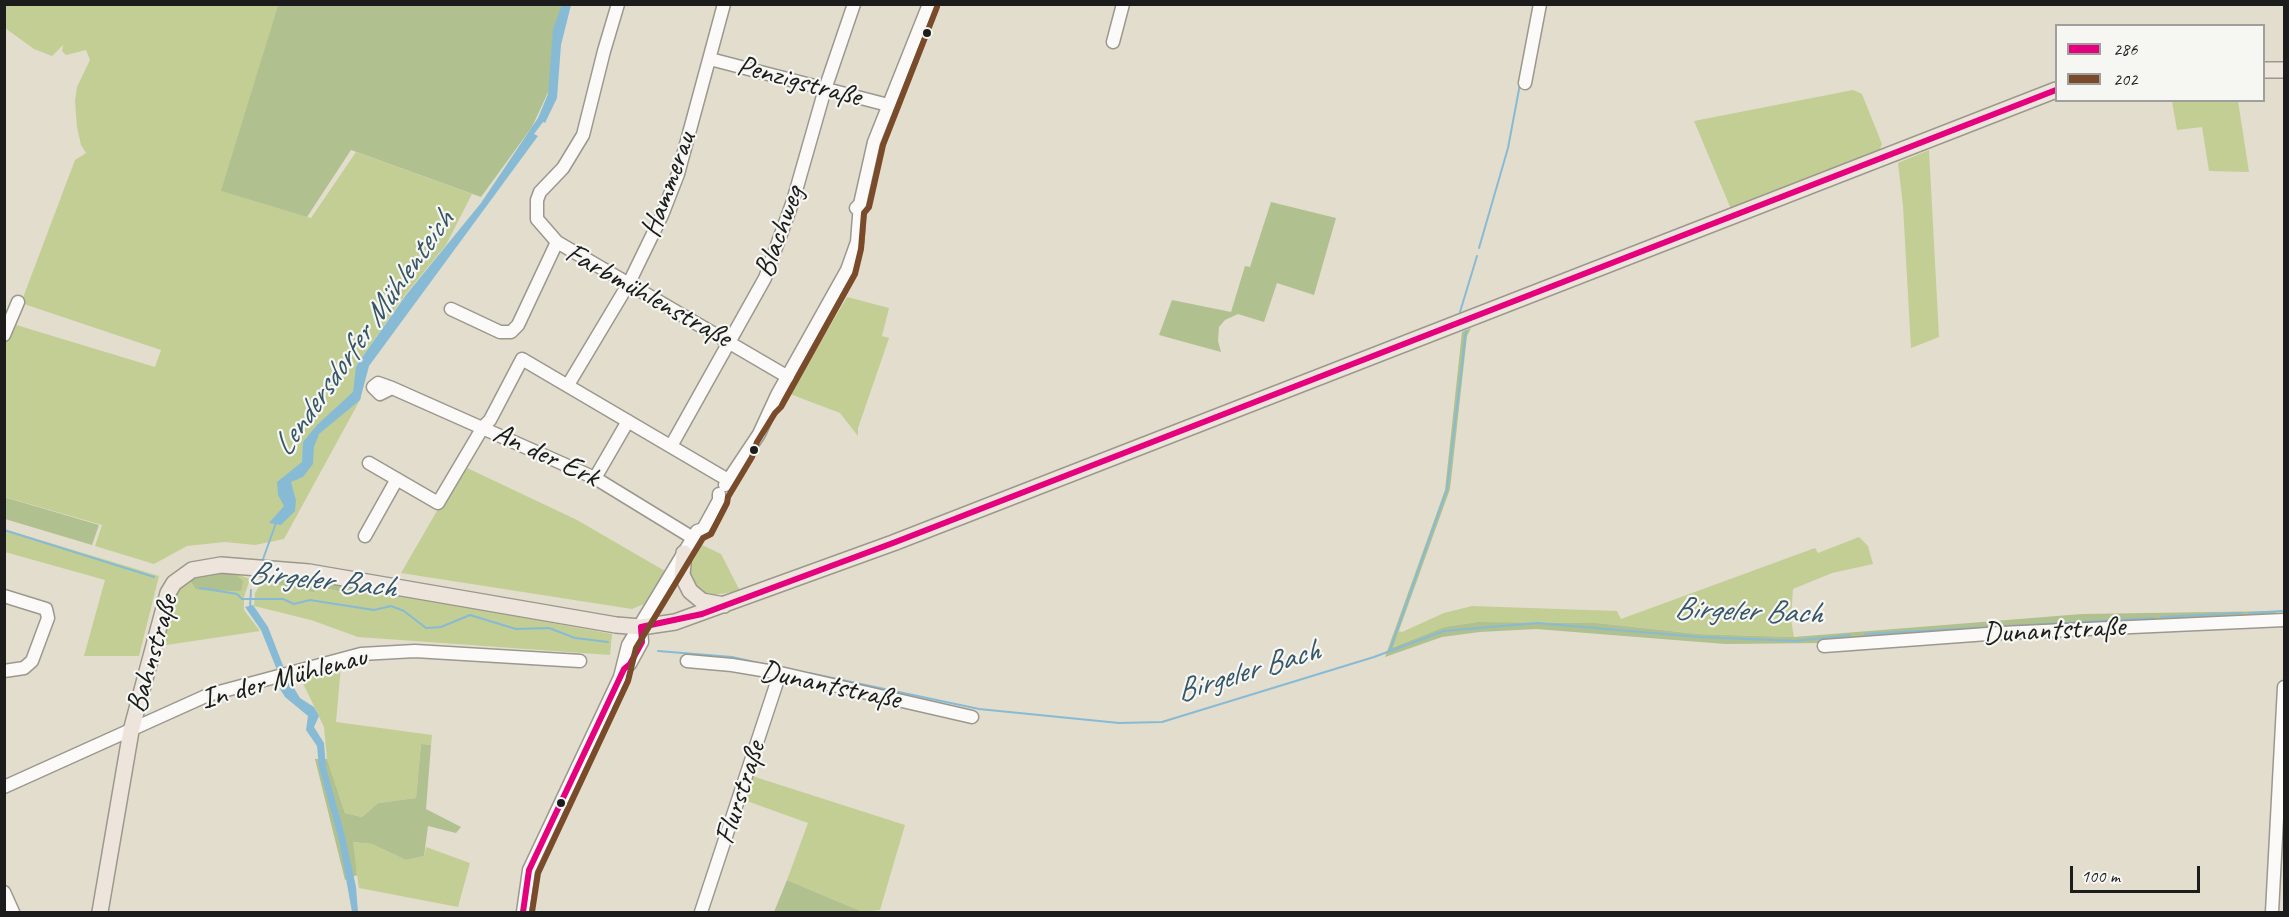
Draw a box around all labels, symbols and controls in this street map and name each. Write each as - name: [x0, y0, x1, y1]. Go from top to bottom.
- legend: [2055, 24, 2265, 102]
- unlabelled marker: [921, 27, 933, 39]
- text: 286: [2113, 38, 2137, 60]
- street label: Penzigstraße: [733, 48, 865, 116]
- text: 202: [2113, 68, 2137, 90]
- street label: Hammerau: [633, 128, 705, 242]
- street label: Blachweg: [747, 182, 813, 282]
- water label: Lendersdorfer Mühlenteich: [265, 204, 463, 464]
- street label: Farbmühlenstraße: [559, 236, 737, 356]
- street label: An der Erk: [487, 416, 605, 496]
- unlabelled marker: [748, 444, 760, 456]
- water label: Birgeler Bach: [246, 554, 398, 608]
- water label: Birgeler Bach: [1673, 590, 1823, 634]
- street label: Bahnstraße: [119, 591, 187, 717]
- street label: Dunantstraße: [1982, 609, 2126, 653]
- water label: Birgeler Bach: [1172, 632, 1324, 712]
- street label: In der Mühlenau: [197, 640, 371, 718]
- street label: Dunantstraße: [757, 654, 903, 718]
- street label: Flurstraße: [708, 737, 774, 849]
- unlabelled marker: [555, 797, 567, 809]
- scale bar: [2073, 854, 2204, 892]
- text: 100 m: [2081, 865, 2120, 887]

